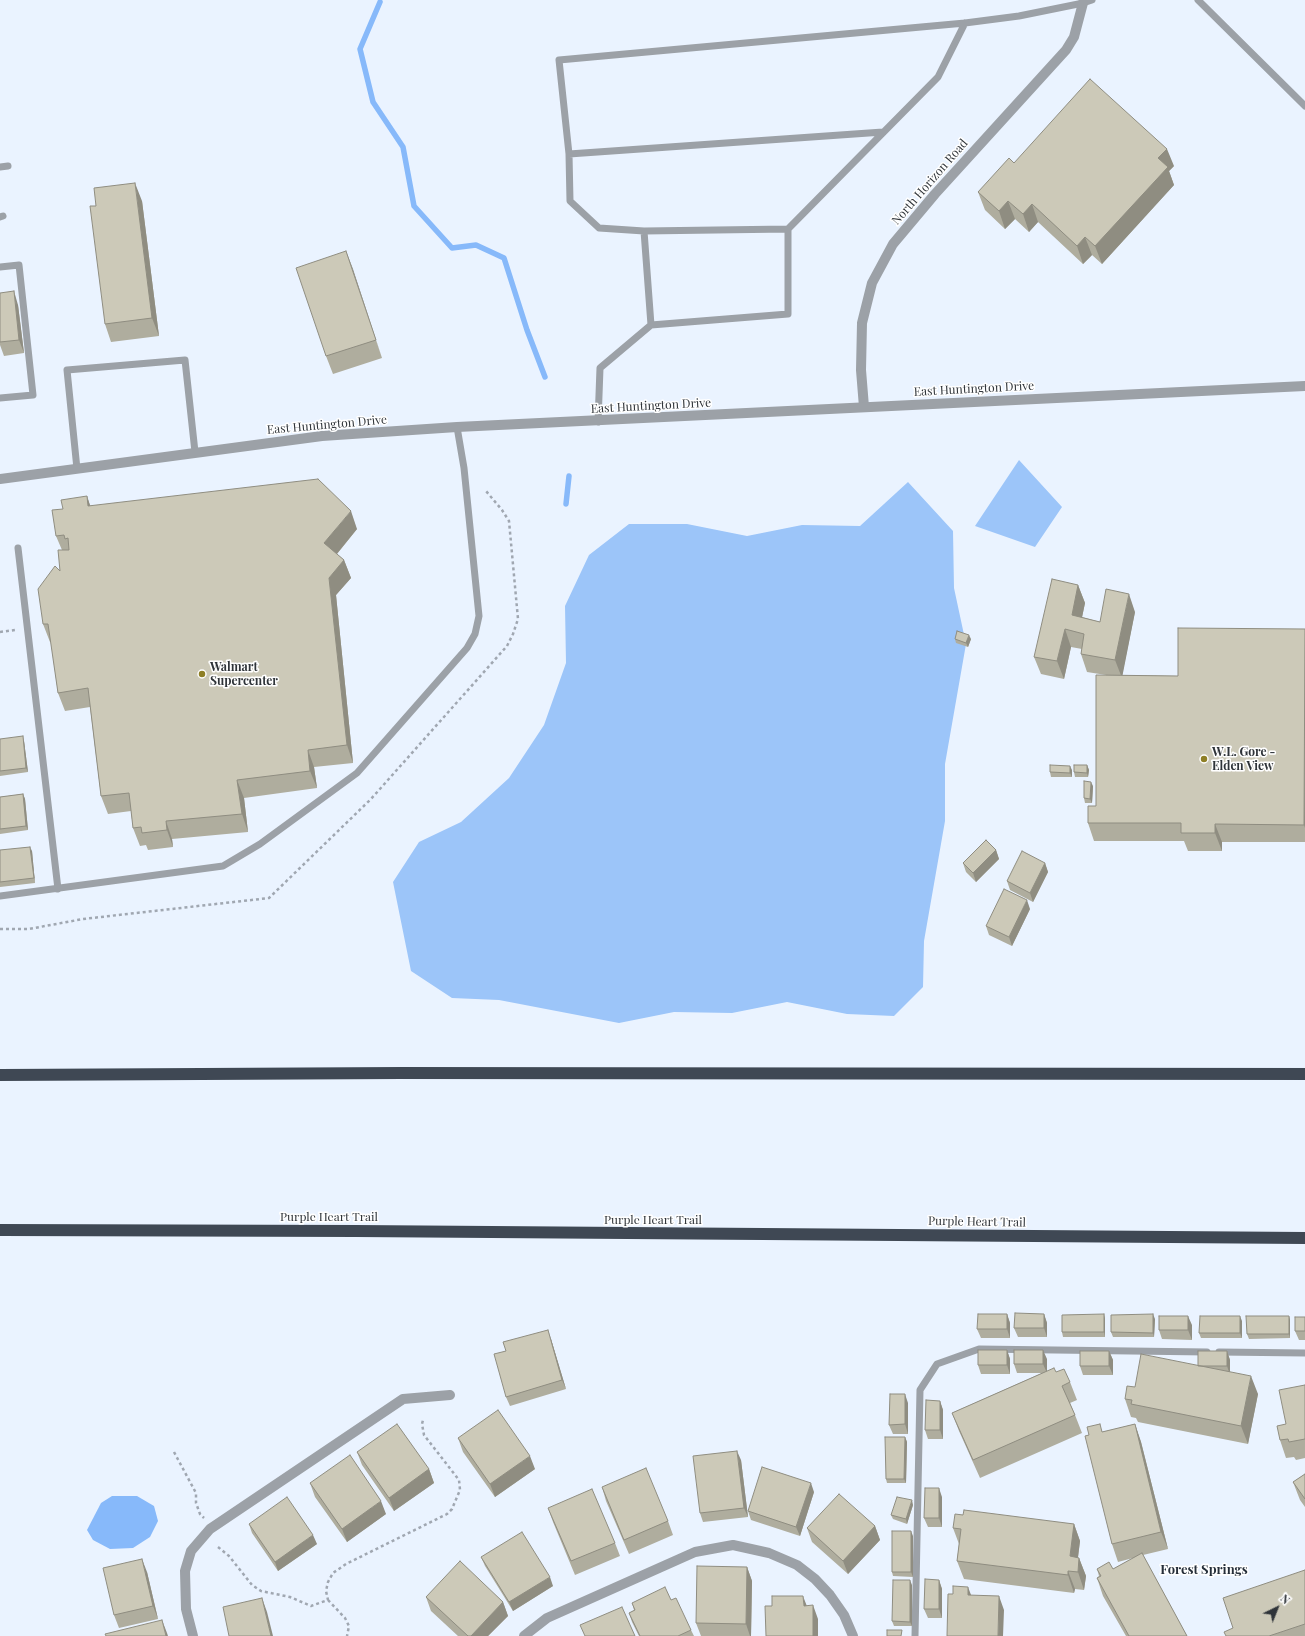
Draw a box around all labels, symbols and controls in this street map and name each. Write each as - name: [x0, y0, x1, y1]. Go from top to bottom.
- street label: North Horizon Road: [889, 136, 971, 228]
- street label: East Huntington Drive: [913, 379, 1035, 399]
- street label: East Huntington Drive: [590, 396, 712, 416]
- street label: East Huntington Drive: [266, 413, 388, 437]
- place label: Walmart Supercenter: [210, 660, 278, 688]
- marker: Walmart Supercenter: [197, 669, 207, 679]
- place label: W.L. Gore - Elden View: [1212, 745, 1275, 773]
- marker: W.L. Gore - Elden View: [1199, 754, 1209, 764]
- street label: Purple Heart Trail: [280, 1210, 378, 1224]
- street label: Purple Heart Trail: [604, 1213, 702, 1227]
- street label: Purple Heart Trail: [928, 1214, 1026, 1230]
- district label: Forest Springs: [1160, 1562, 1248, 1578]
- north arrow: [1257, 1588, 1297, 1628]
- text: N: [1277, 1591, 1294, 1607]

